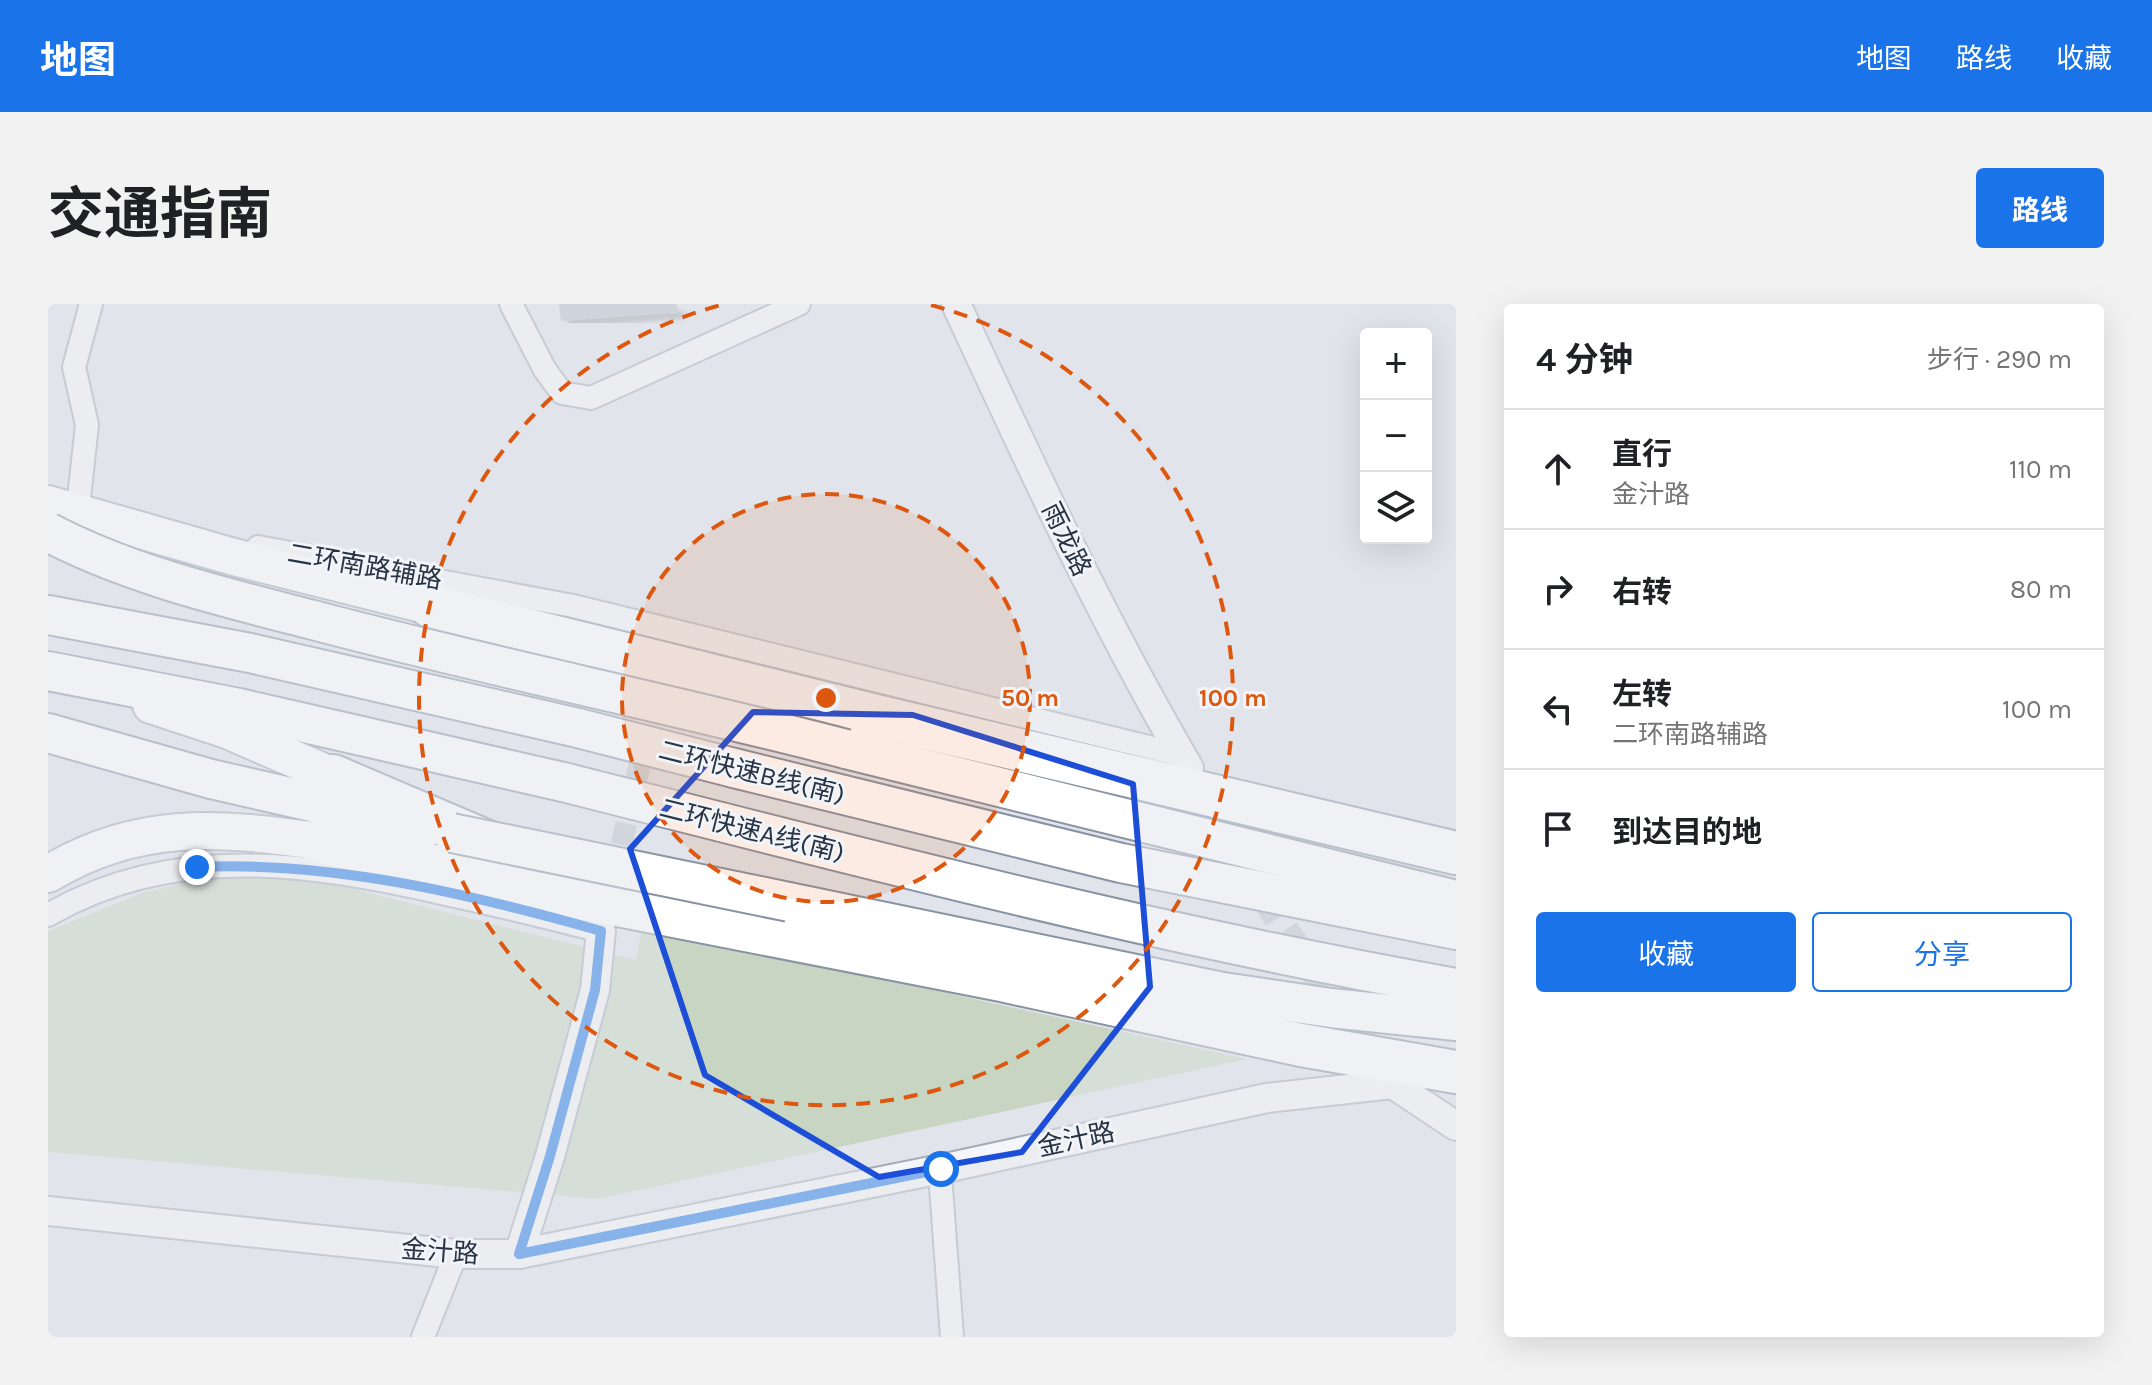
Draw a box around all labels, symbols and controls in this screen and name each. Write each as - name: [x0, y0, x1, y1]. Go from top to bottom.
- text: 地图: [40, 38, 116, 83]
- text: 地图: [1856, 42, 1912, 75]
- text: 路线: [1956, 42, 2012, 75]
- text: 收藏: [2056, 42, 2112, 75]
- button: 路线: [1976, 168, 2104, 248]
- text: 交通指南: [48, 182, 272, 247]
- map controls: [1360, 328, 1432, 544]
- button: +: [1360, 328, 1432, 400]
- text: 4 分钟: [1536, 340, 1633, 380]
- text: 步行 · 290 m: [1927, 344, 2072, 375]
- button: −: [1360, 400, 1432, 472]
- text: 直行: [1612, 436, 1672, 472]
- icon: ahead: [1536, 447, 1580, 491]
- text: 110 m: [2009, 454, 2072, 485]
- button: layers: [1360, 472, 1432, 544]
- text: 金汁路: [1612, 479, 1690, 510]
- street label: 雨龙路: [1036, 497, 1098, 581]
- street label: 二环南路辅路: [285, 538, 444, 595]
- icon: right: [1536, 567, 1580, 611]
- text: 右转: [1612, 574, 1672, 610]
- text: 80 m: [2010, 574, 2072, 605]
- text: 左转: [1612, 676, 1672, 712]
- centre of rings: [812, 684, 840, 712]
- text: 50 m: [1001, 684, 1059, 712]
- text: 100 m: [1199, 684, 1267, 712]
- icon: left: [1536, 687, 1580, 731]
- text: 100 m: [2002, 694, 2072, 725]
- text: 二环南路辅路: [1612, 719, 1768, 750]
- street label: 二环快速B线(南): [656, 734, 848, 811]
- street label: 二环快速A线(南): [656, 793, 848, 868]
- icon: arrive: [1536, 807, 1580, 851]
- text: 到达目的地: [1612, 814, 1762, 850]
- route end: [179, 849, 215, 885]
- button: 收藏: [1536, 912, 1796, 992]
- button: 分享: [1812, 912, 2072, 992]
- street label: 金汁路: [1035, 1116, 1117, 1163]
- route start: [923, 1151, 959, 1187]
- street label: 金汁路: [400, 1233, 480, 1270]

